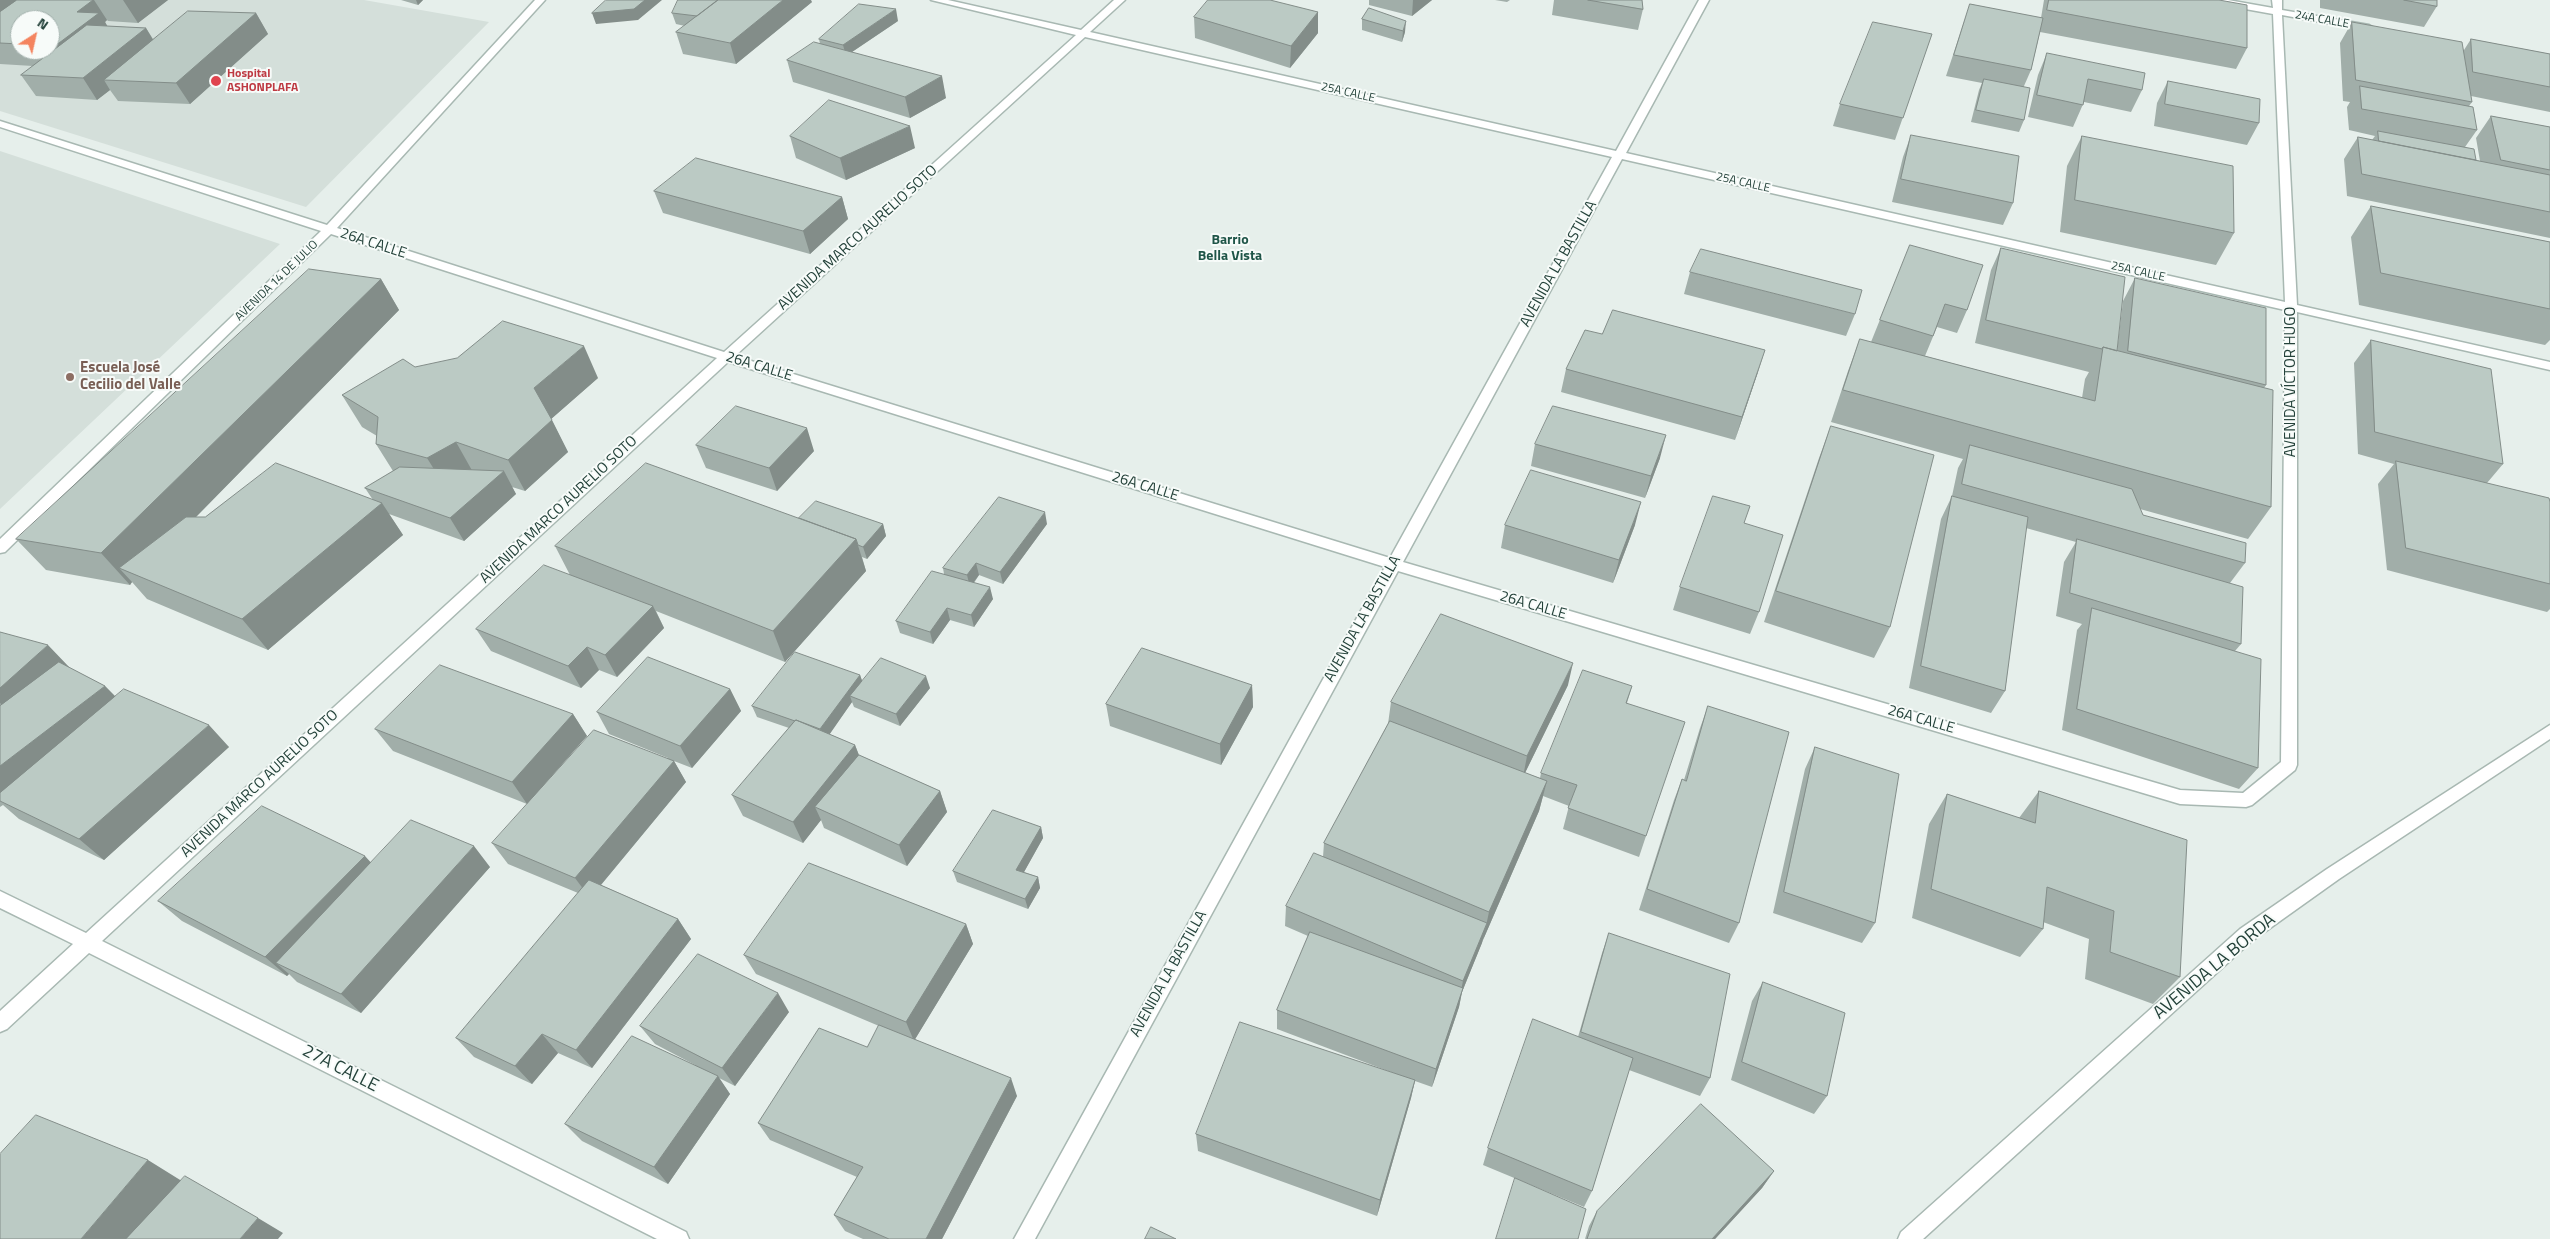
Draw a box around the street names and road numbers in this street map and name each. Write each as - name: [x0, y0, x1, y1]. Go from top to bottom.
- street label: 24A CALLE: [2294, 8, 2350, 32]
- street label: 25A CALLE: [1320, 80, 1376, 106]
- street label: AVENIDA MARCO AURELIO SOTO: [775, 162, 941, 314]
- street label: 25A CALLE: [1715, 170, 1771, 196]
- street label: AVENIDA LA BASTILLA: [1517, 198, 1601, 330]
- street label: 26A CALLE: [338, 225, 408, 263]
- street label: AVENIDA 14 DE JULIO: [233, 238, 321, 324]
- street label: 25A CALLE: [2110, 259, 2166, 285]
- street label: AVENIDA VÍCTOR HUGO: [2282, 307, 2300, 457]
- street label: 26A CALLE: [723, 348, 795, 386]
- street label: AVENIDA MARCO AURELIO SOTO: [477, 432, 641, 588]
- street label: 26A CALLE: [1109, 468, 1181, 506]
- street label: AVENIDA LA BASTILLA: [1321, 553, 1405, 685]
- street label: 26A CALLE: [1497, 588, 1569, 624]
- street label: 26A CALLE: [1885, 702, 1957, 738]
- street label: AVENIDA MARCO AURELIO SOTO: [178, 706, 342, 862]
- street label: AVENIDA LA BASTILLA: [1127, 908, 1211, 1040]
- street label: AVENIDA LA BORDA: [2150, 910, 2280, 1024]
- street label: 27A CALLE: [298, 1041, 382, 1097]

